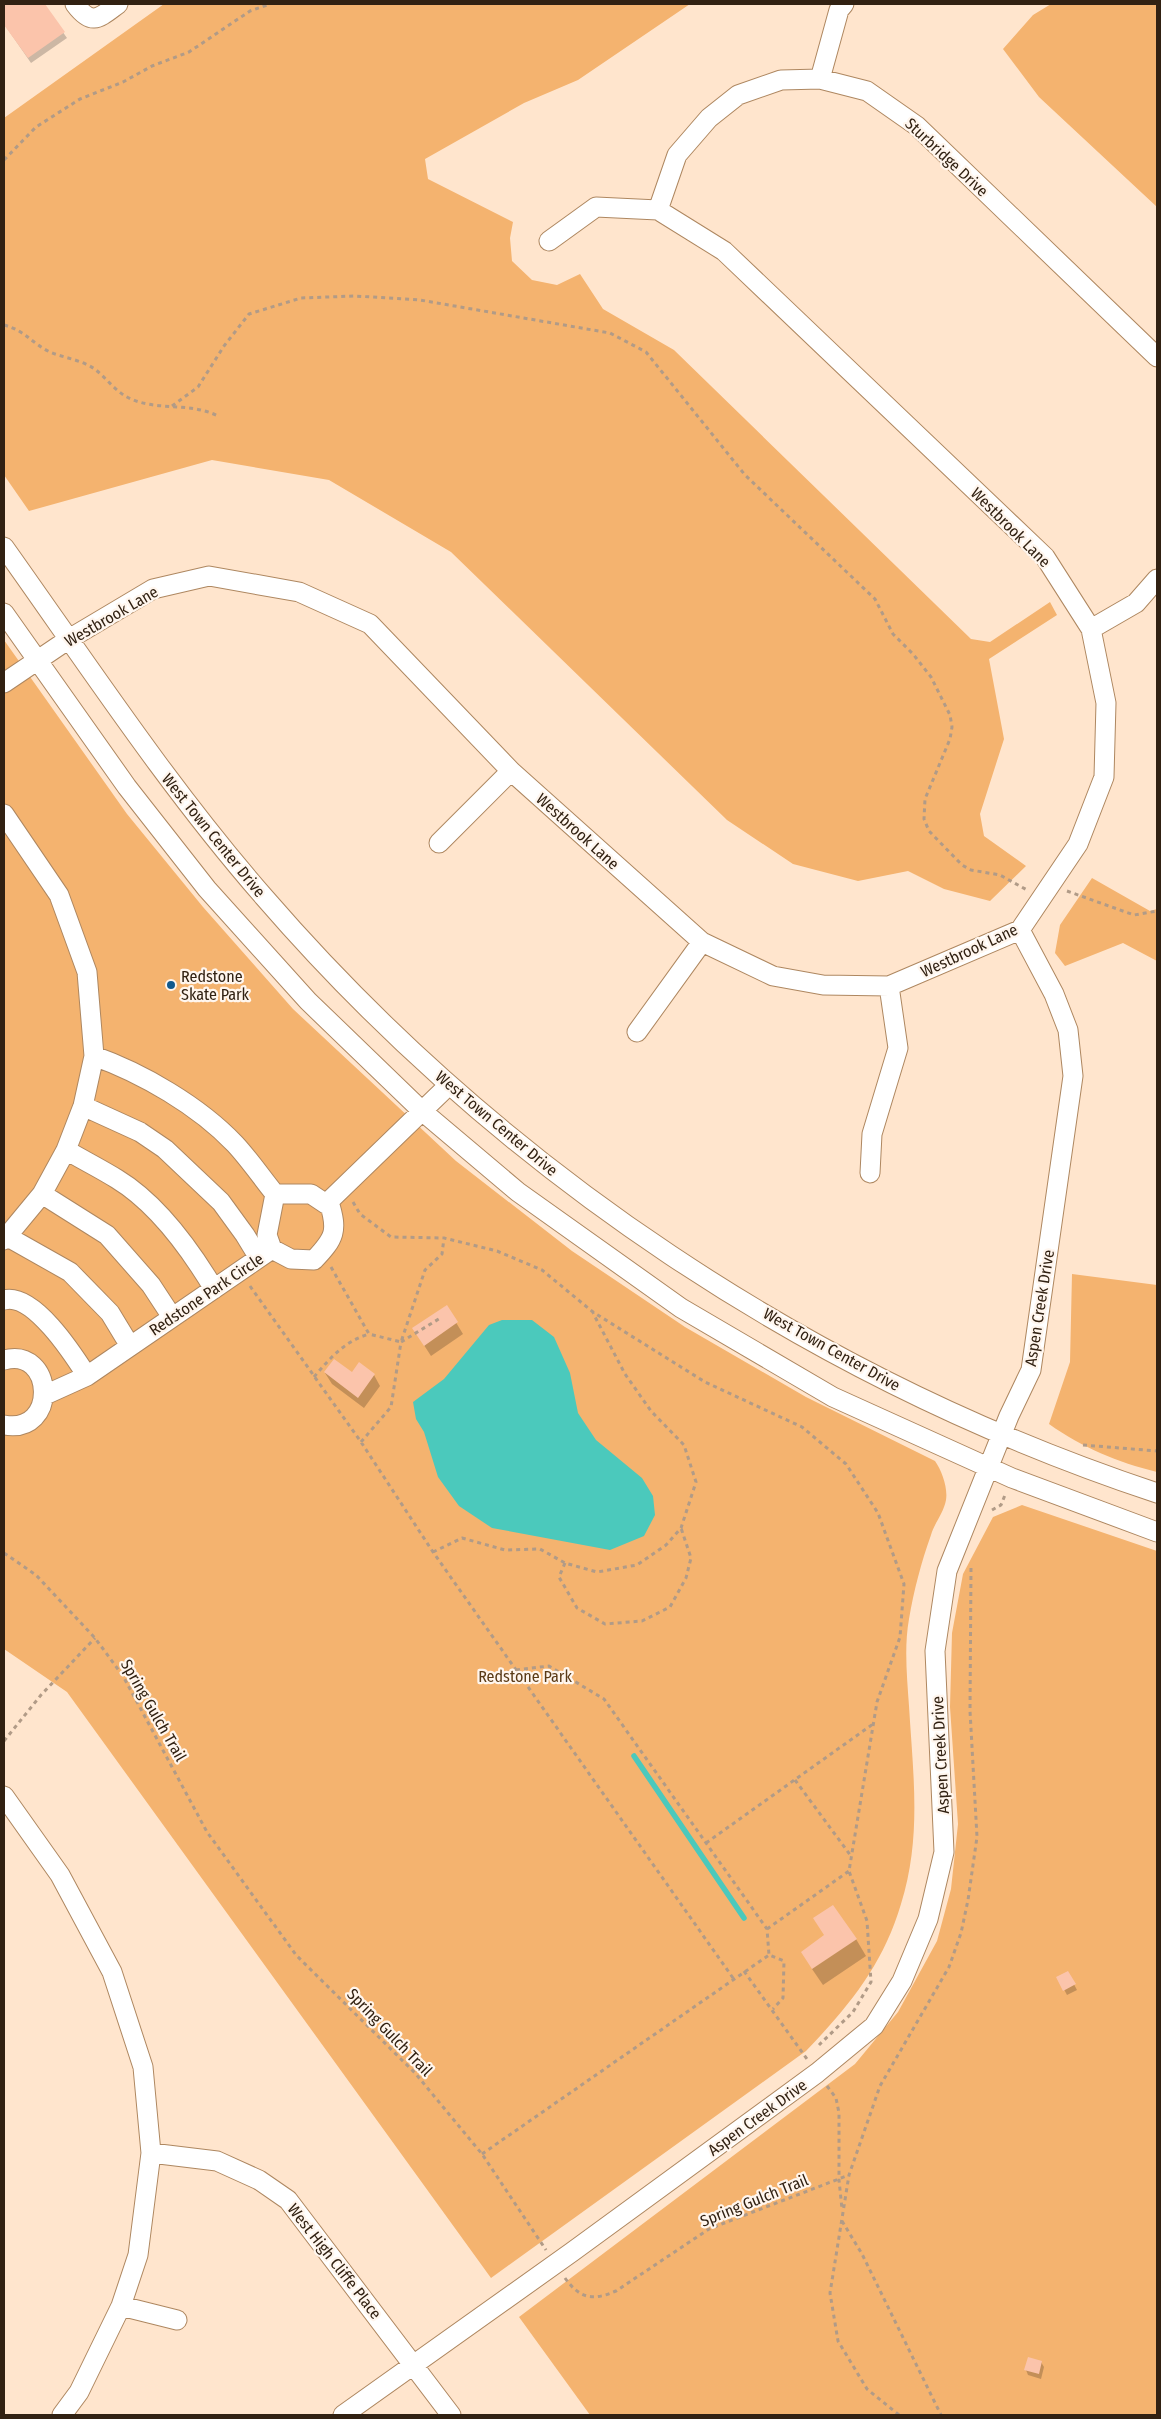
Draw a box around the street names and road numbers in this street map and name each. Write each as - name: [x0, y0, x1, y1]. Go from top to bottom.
- street label: Sturbridge Drive: [901, 114, 992, 201]
- street label: Westbrook Lane: [967, 484, 1054, 571]
- street label: Westbrook Lane: [61, 582, 161, 651]
- street label: West Town Center Drive: [158, 770, 269, 901]
- street label: Westbrook Lane: [532, 789, 623, 874]
- street label: Westbrook Lane: [918, 920, 1021, 981]
- street label: West Town Center Drive: [432, 1067, 562, 1180]
- street label: Aspen Creek Drive: [1021, 1248, 1058, 1368]
- street label: Redstone Park Circle: [146, 1249, 267, 1340]
- street label: West Town Center Drive: [760, 1304, 904, 1395]
- street label: Spring Gulch Trail: [117, 1656, 190, 1765]
- street label: Aspen Creek Drive: [928, 1696, 953, 1814]
- street label: Spring Gulch Trail: [343, 1985, 436, 2080]
- street label: Aspen Creek Drive: [704, 2075, 811, 2160]
- street label: Spring Gulch Trail: [697, 2170, 811, 2231]
- street label: West High Cliffe Place: [284, 2200, 386, 2323]

